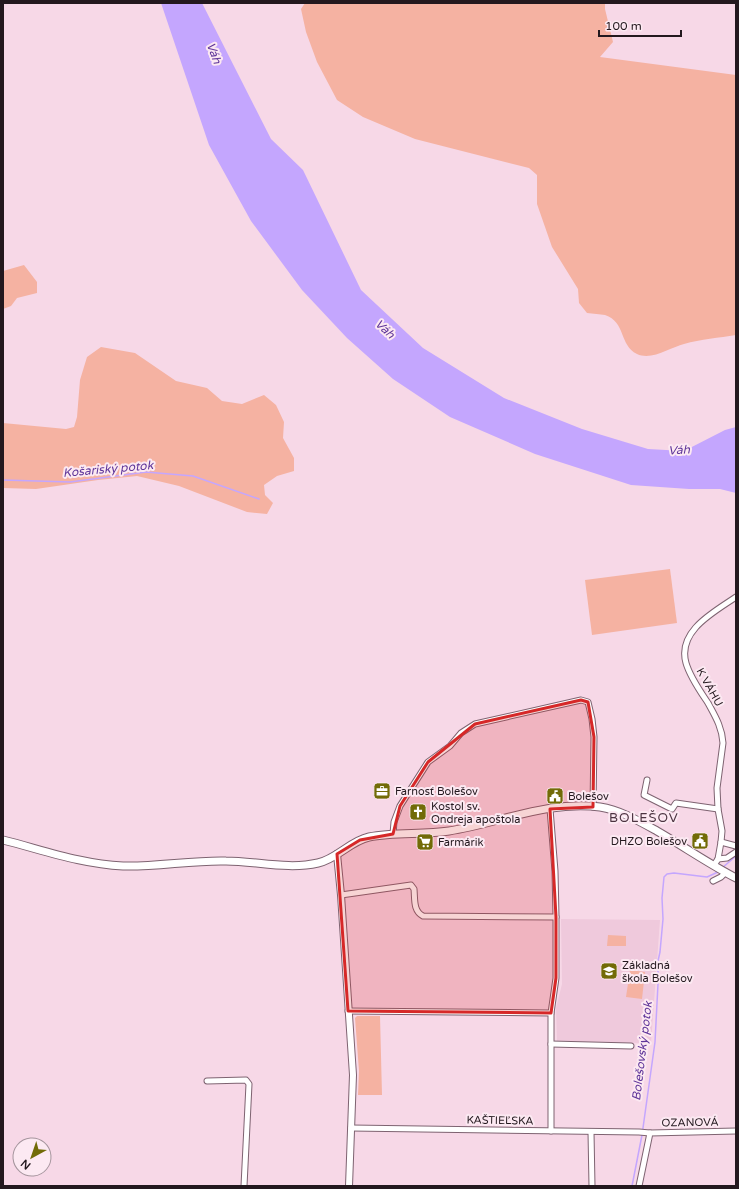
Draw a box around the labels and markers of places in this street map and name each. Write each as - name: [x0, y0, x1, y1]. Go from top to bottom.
- office icon: Farnosť Bolešov: [372, 781, 392, 801]
- place label: Farnosť Bolešov: [395, 785, 478, 798]
- public building icon: Bolešov: [545, 786, 565, 806]
- place label: Bolešov: [568, 790, 609, 803]
- place label: Kostol sv. Ondreja apoštola: [431, 800, 520, 826]
- church icon: Kostol sv. Ondreja apoštola: [408, 802, 428, 822]
- public building icon: DHZO Bolešov: [690, 831, 710, 851]
- supermarket icon: Farmárik: [415, 832, 435, 852]
- place label: DHZO Bolešov: [611, 835, 687, 848]
- place label: Farmárik: [438, 836, 483, 849]
- place label: Základná škola Bolešov: [622, 959, 693, 985]
- school or university icon: Základná škola Bolešov: [599, 961, 619, 981]

